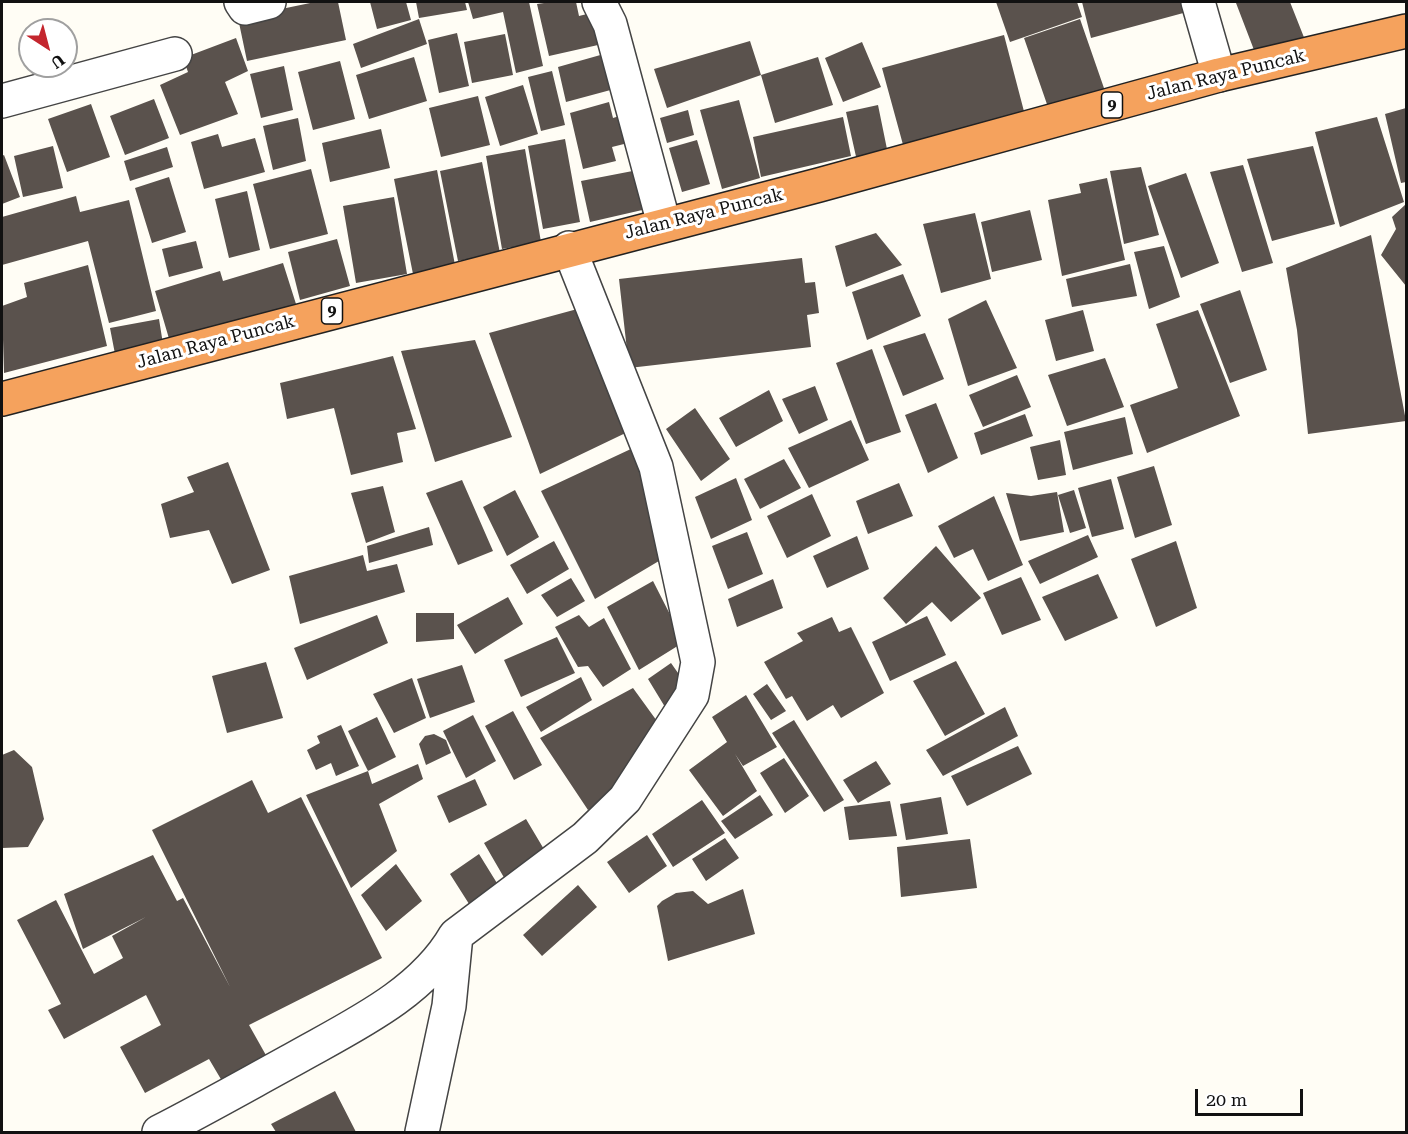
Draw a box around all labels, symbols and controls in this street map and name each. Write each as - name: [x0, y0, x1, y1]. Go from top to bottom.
- north arrow: [18, 18, 78, 78]
- street label: Jalan Raya Puncak: [1144, 45, 1308, 105]
- text: U: [47, 50, 68, 73]
- road number: 9: [1102, 92, 1122, 118]
- street label: Jalan Raya Puncak: [622, 184, 786, 244]
- road number: 9: [322, 298, 342, 324]
- street label: Jalan Raya Puncak: [134, 310, 298, 374]
- scale bar: [1198, 1077, 1306, 1115]
- text: 20 m: [1206, 1089, 1247, 1110]

